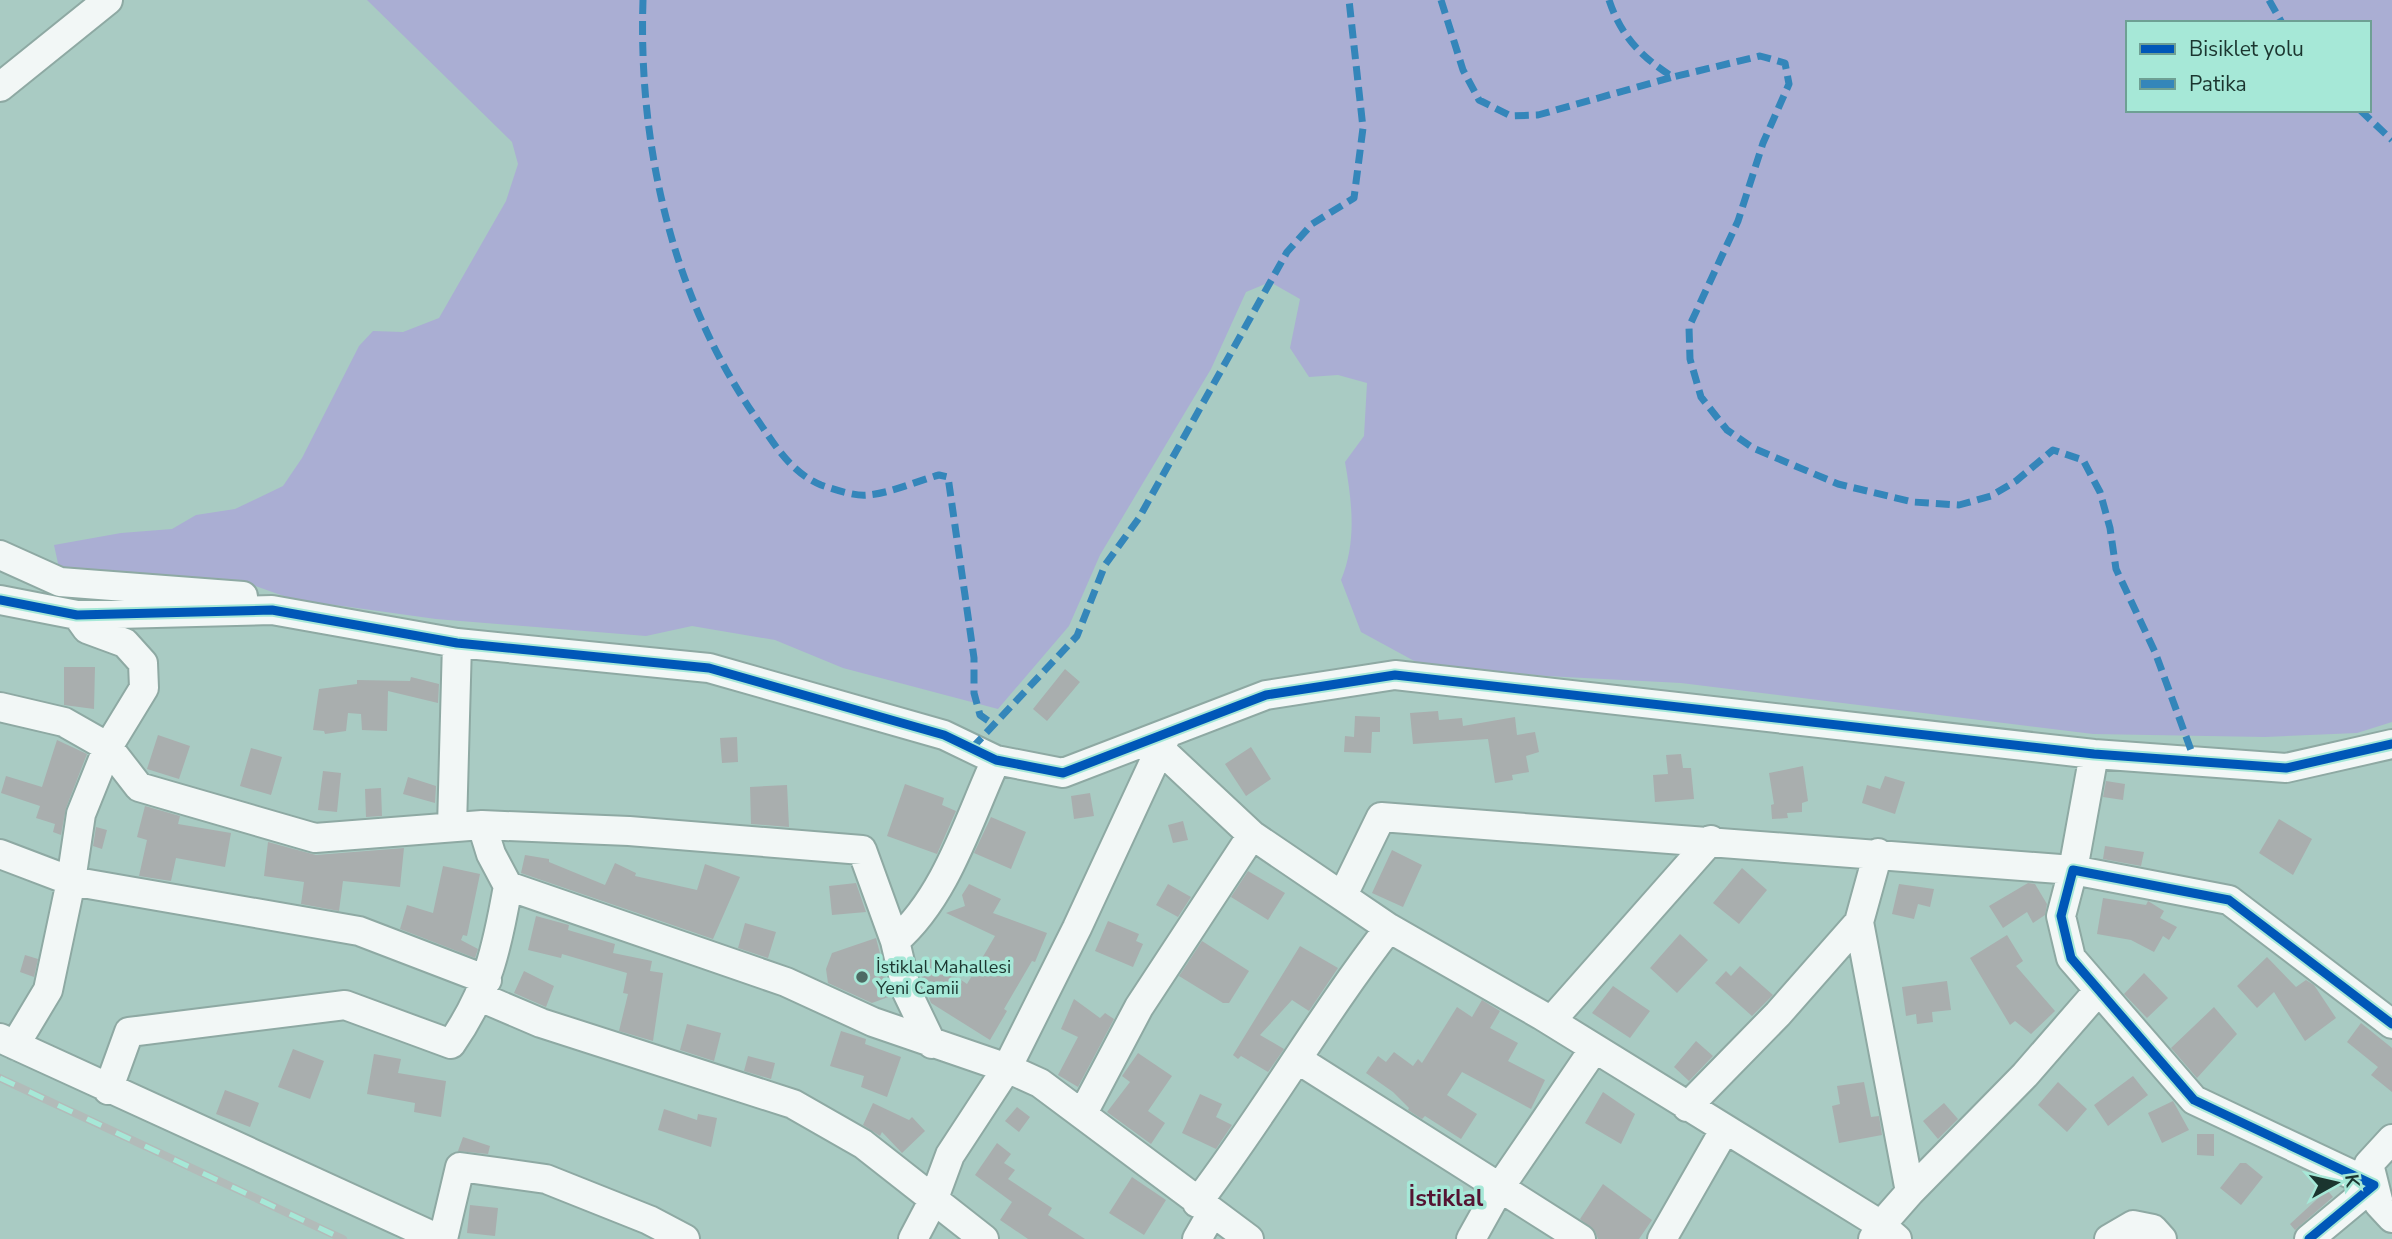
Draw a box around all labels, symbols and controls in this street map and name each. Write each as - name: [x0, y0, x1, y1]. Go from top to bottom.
- legend: [2126, 21, 2371, 112]
- text: Bisiklet yolu: [2189, 35, 2304, 63]
- text: Patika: [2189, 70, 2247, 98]
- place label: İstiklal Mahallesi Yeni Camii: [875, 955, 1011, 1000]
- marker: İstiklal Mahallesi Yeni Camii: [854, 969, 870, 985]
- north arrow: [2301, 1148, 2371, 1218]
- text: K: [2338, 1173, 2366, 1190]
- district label: İstiklal: [1409, 1182, 1484, 1214]

